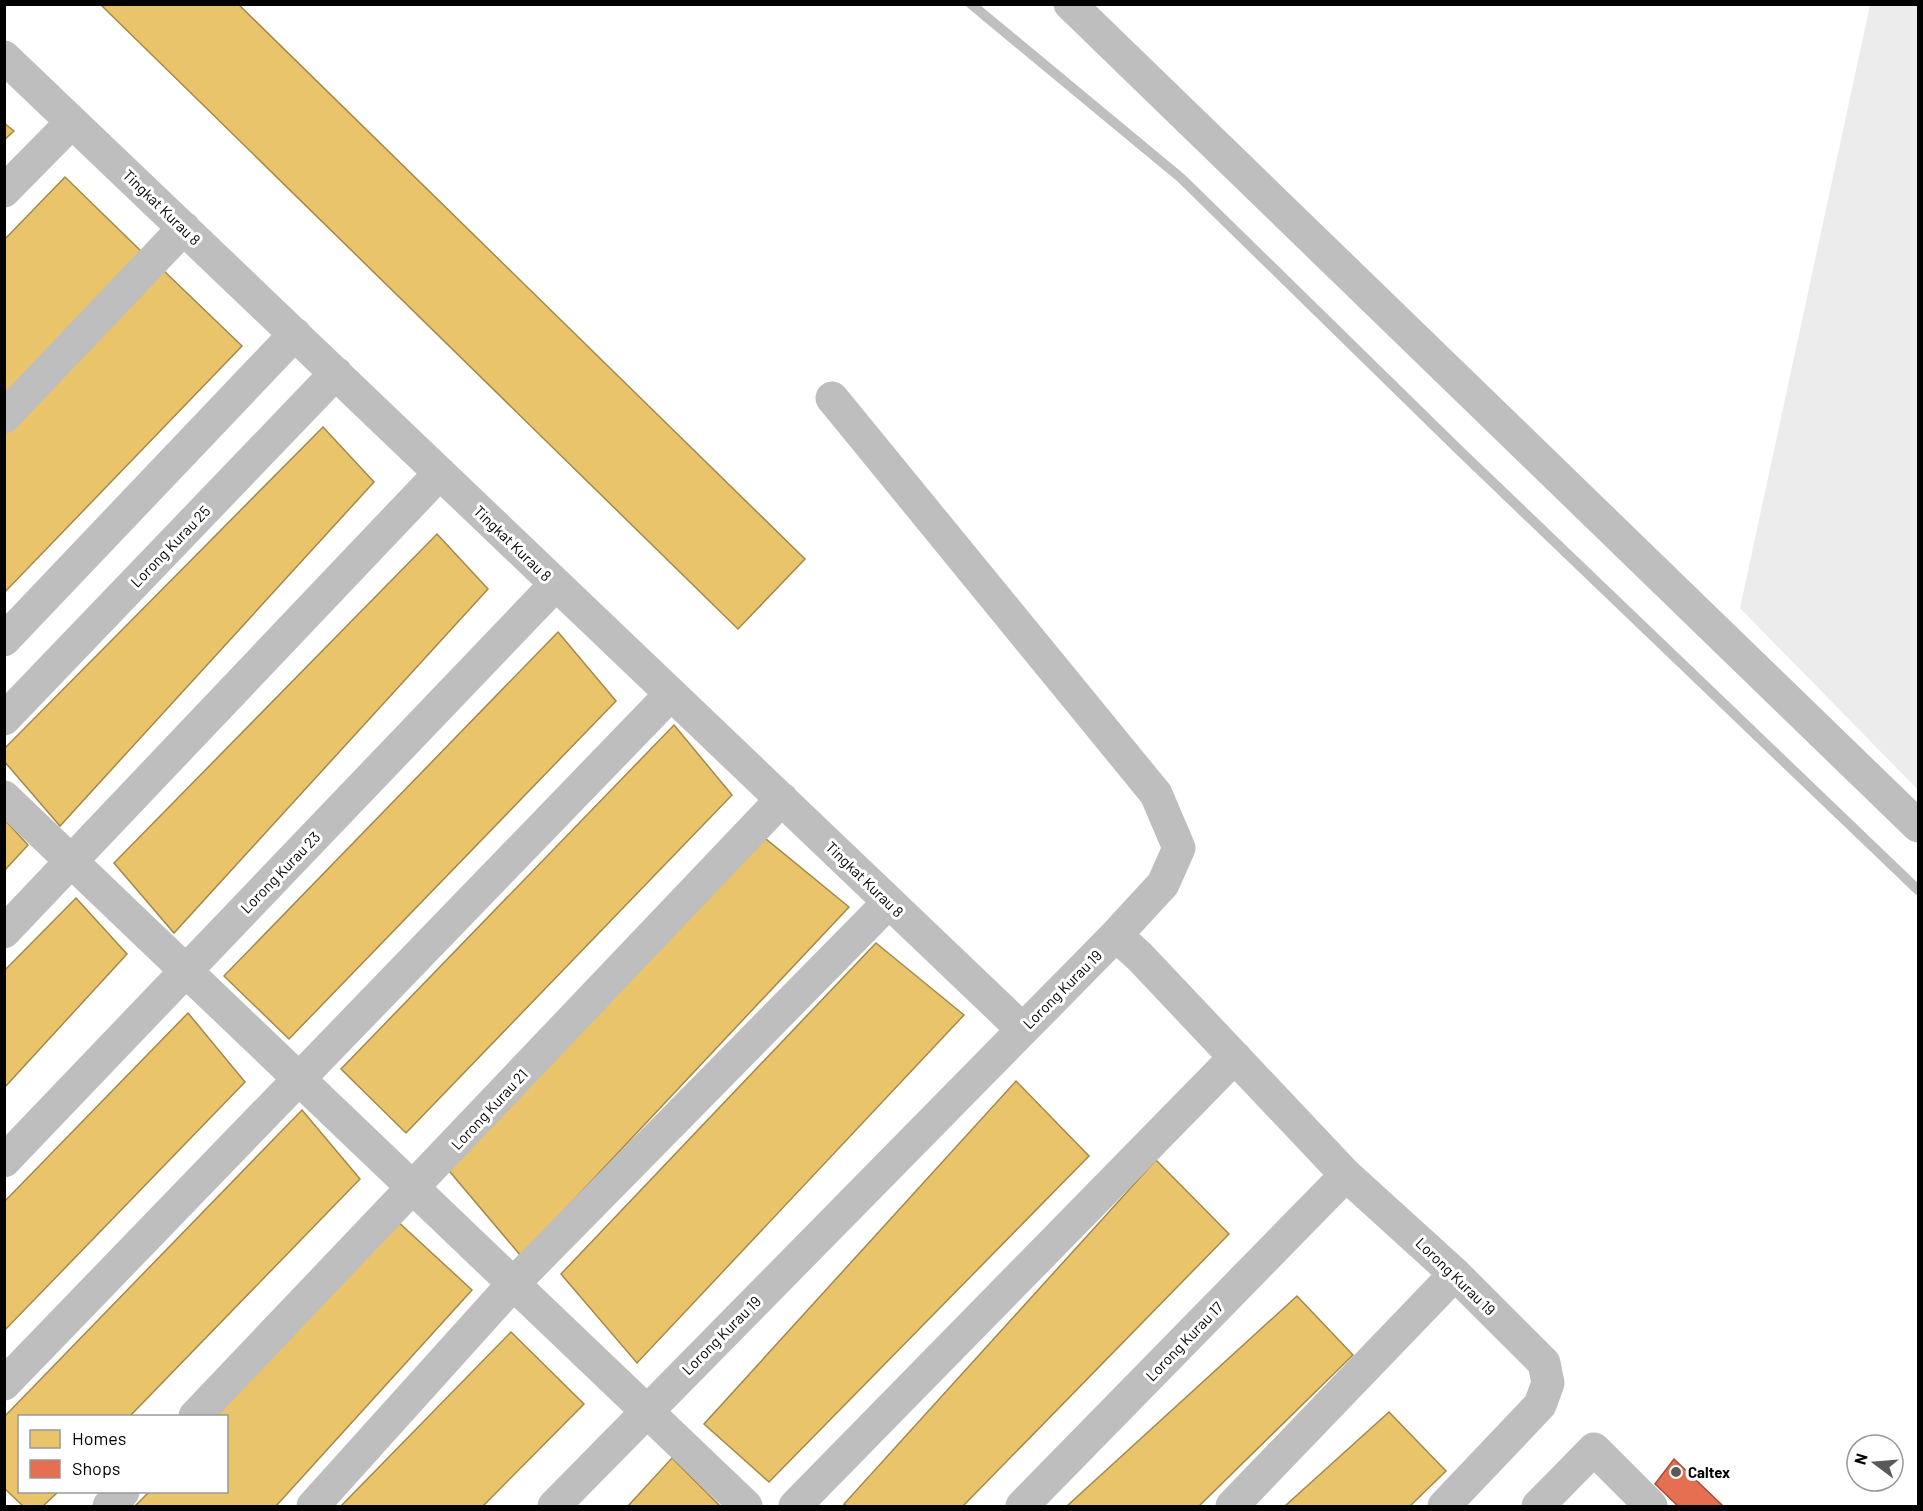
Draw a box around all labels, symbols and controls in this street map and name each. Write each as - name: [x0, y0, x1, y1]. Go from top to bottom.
- street label: Tingkat Kurau 8: [119, 165, 205, 249]
- street label: Lorong Kurau 25: [127, 501, 213, 591]
- street label: Tingkat Kurau 8: [470, 501, 556, 585]
- street label: Lorong Kurau 23: [237, 827, 323, 917]
- street label: Tingkat Kurau 8: [822, 837, 908, 921]
- street label: Lorong Kurau 19: [1019, 946, 1105, 1032]
- street label: Lorong Kurau 21: [447, 1065, 531, 1153]
- street label: Lorong Kurau 19: [1412, 1233, 1500, 1319]
- street label: Lorong Kurau 19: [678, 1292, 764, 1378]
- street label: Lorong Kurau 17: [1142, 1298, 1226, 1384]
- legend: [18, 1415, 228, 1493]
- text: Homes: [72, 1427, 126, 1449]
- north arrow: [1845, 1433, 1905, 1493]
- text: N: [1850, 1451, 1871, 1466]
- text: Shops: [72, 1457, 121, 1479]
- place label: Caltex: [1688, 1463, 1730, 1481]
- marker: Caltex: [1669, 1465, 1683, 1479]

